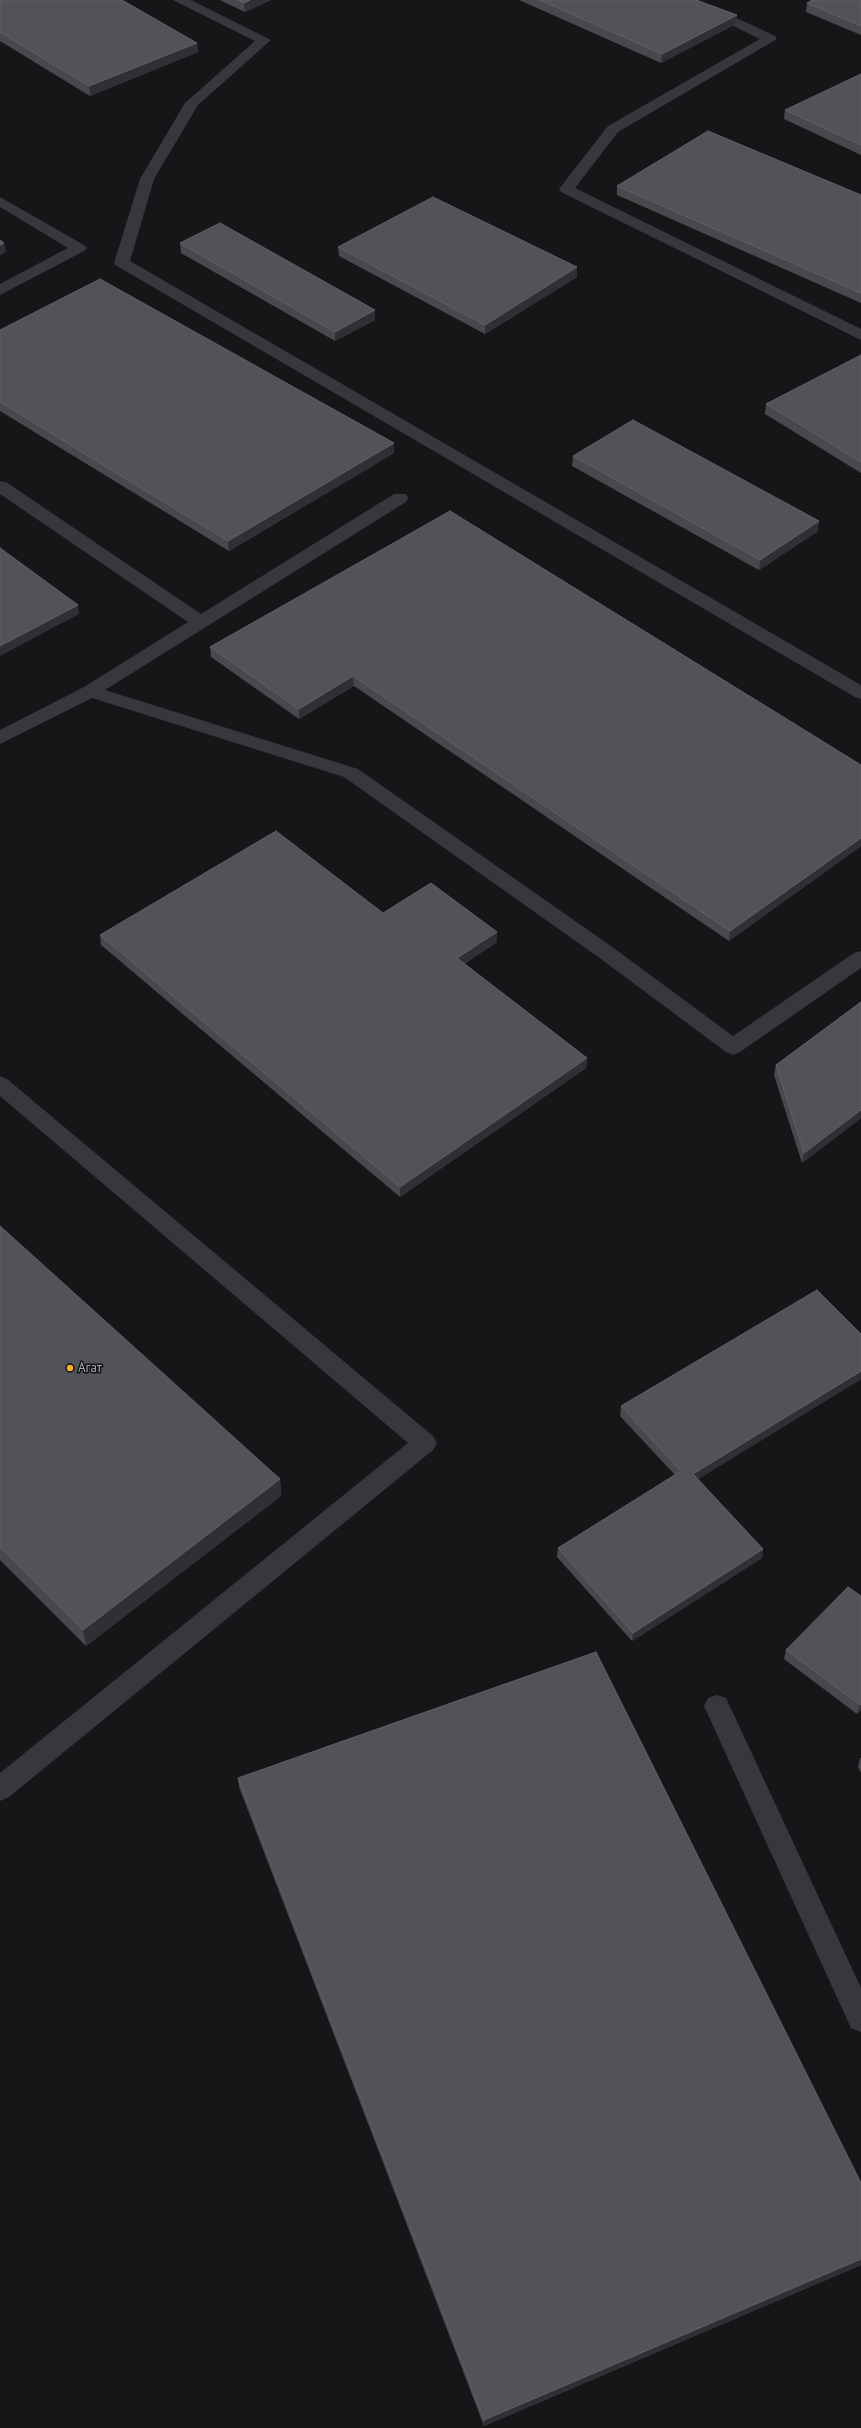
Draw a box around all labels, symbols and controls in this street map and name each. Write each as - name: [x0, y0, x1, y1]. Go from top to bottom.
- place label: Агат: [78, 1360, 102, 1376]
- marker: Агат: [65, 1363, 75, 1373]

